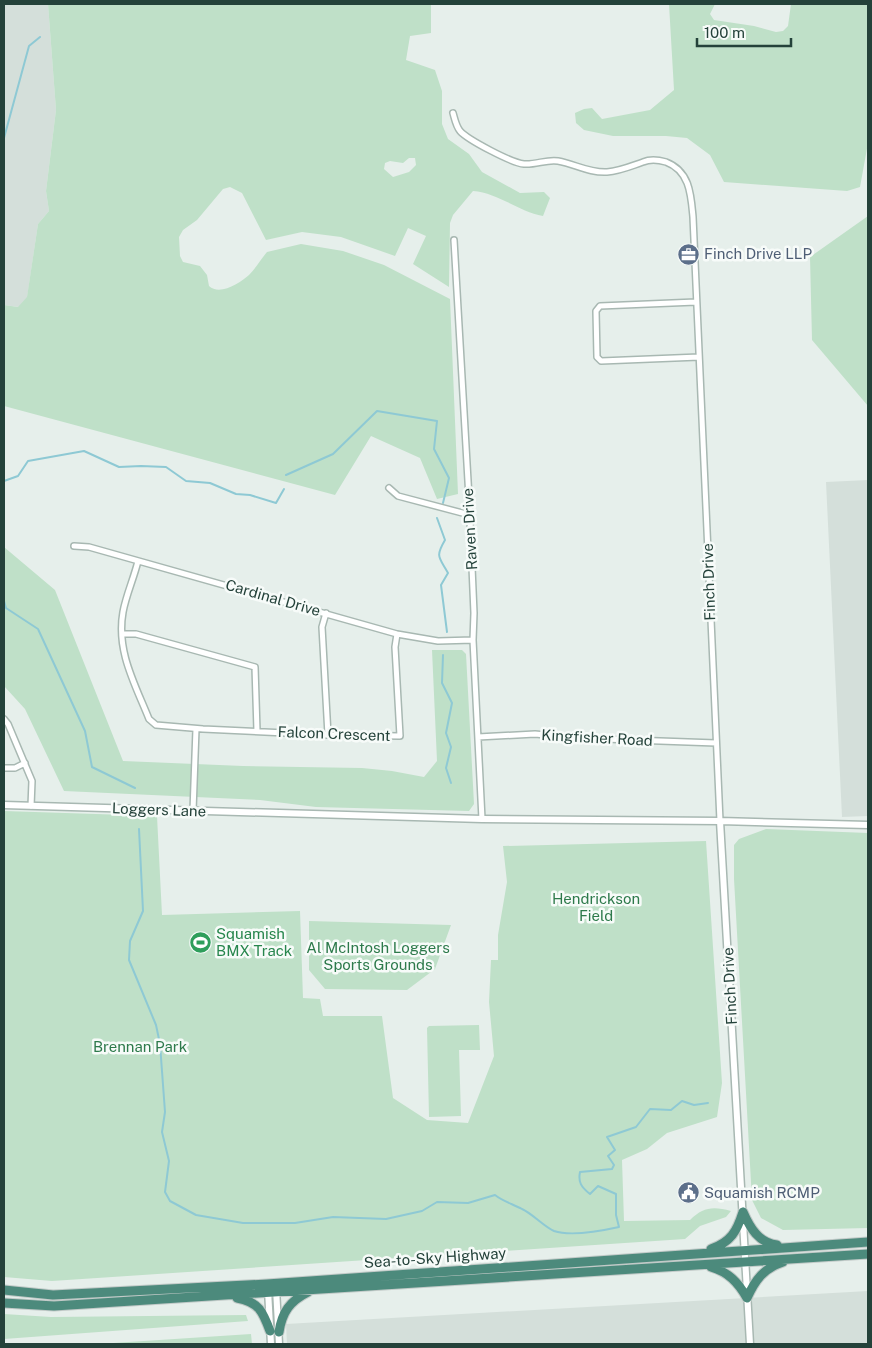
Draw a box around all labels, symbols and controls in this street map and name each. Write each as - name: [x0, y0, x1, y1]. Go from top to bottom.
- scale bar: [697, 15, 791, 47]
- text: 100 m: [704, 24, 745, 41]
- office icon: Finch Drive LLP: [676, 242, 700, 266]
- place label: Finch Drive LLP: [704, 245, 812, 262]
- street label: Raven Drive: [459, 488, 480, 570]
- street label: Finch Drive: [699, 543, 718, 621]
- street label: Cardinal Drive: [224, 576, 323, 619]
- street label: Falcon Crescent: [277, 723, 391, 744]
- street label: Kingfisher Road: [541, 726, 653, 749]
- street label: Loggers Lane: [112, 799, 206, 820]
- park label: Hendrickson Field: [552, 890, 640, 924]
- place label: Squamish BMX Track: [216, 925, 292, 959]
- sports icon: Squamish BMX Track: [188, 931, 212, 955]
- park label: Al McIntosh Loggers Sports Grounds: [306, 939, 450, 973]
- street label: Finch Drive: [719, 947, 740, 1025]
- park label: Brennan Park: [93, 1038, 187, 1055]
- public building icon: Squamish RCMP: [676, 1181, 700, 1205]
- place label: Squamish RCMP: [704, 1184, 820, 1201]
- street label: Sea-to-Sky Highway: [363, 1244, 507, 1271]

